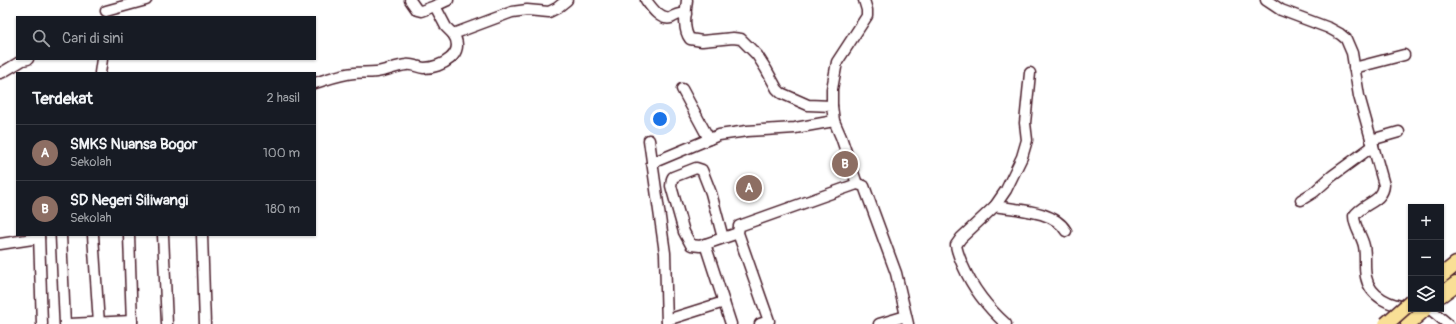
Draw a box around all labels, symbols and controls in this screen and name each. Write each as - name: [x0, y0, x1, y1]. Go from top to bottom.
- search box: [16, 16, 316, 60]
- icon: search: [30, 27, 52, 49]
- text: Cari di sini: [62, 29, 123, 48]
- text: Terdekat: [32, 88, 93, 109]
- text: 2 hasil: [267, 90, 300, 106]
- your location: [650, 109, 670, 129]
- text: SMKS Nuansa Bogor: [70, 135, 197, 154]
- text: A: [41, 145, 49, 161]
- text: 100 m: [263, 145, 300, 161]
- pin: B: [832, 149, 858, 179]
- text: Sekolah: [70, 154, 112, 170]
- pin: A: [736, 173, 762, 203]
- text: SD Negeri Siliwangi: [70, 191, 188, 210]
- text: B: [41, 201, 49, 217]
- text: 180 m: [265, 201, 300, 217]
- map controls: [1408, 204, 1444, 312]
- button: +: [1408, 204, 1444, 240]
- text: Sekolah: [70, 210, 112, 226]
- button: −: [1408, 240, 1444, 276]
- button: layers: [1408, 276, 1444, 312]

